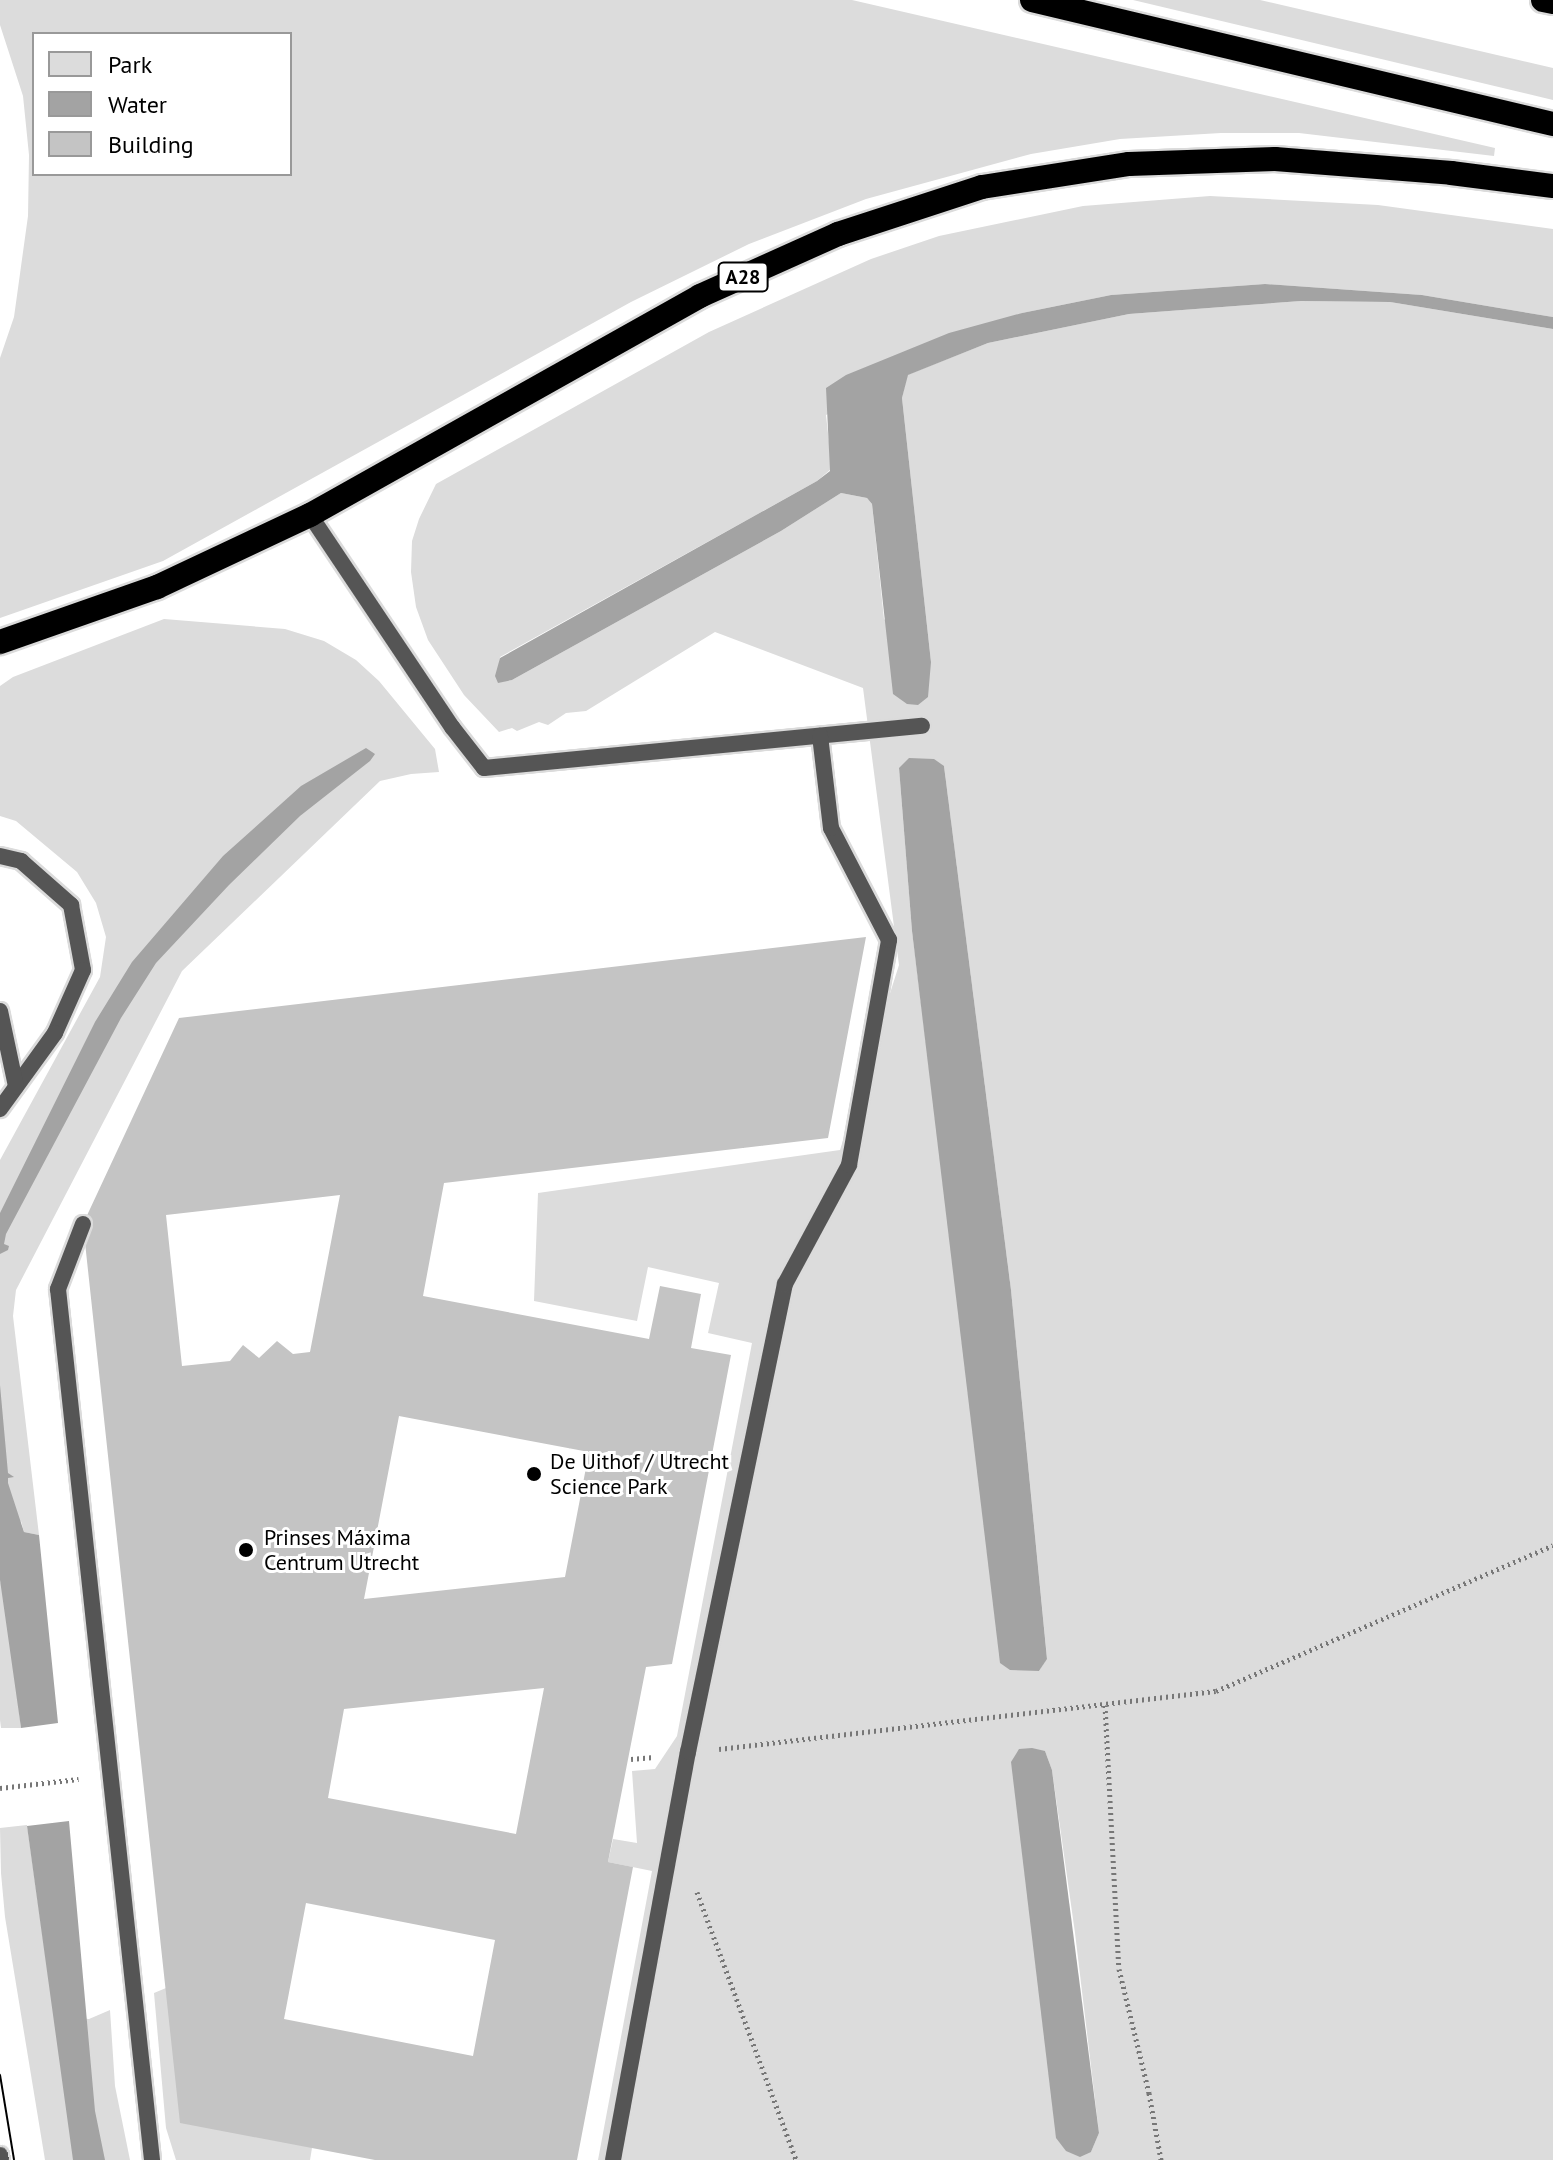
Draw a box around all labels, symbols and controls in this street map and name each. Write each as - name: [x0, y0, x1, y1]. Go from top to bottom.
- legend: [32, 32, 292, 176]
- text: Park: [108, 49, 152, 80]
- text: Water: [108, 89, 167, 120]
- text: Building: [108, 129, 194, 160]
- road number: A28: [717, 261, 769, 293]
- place label: De Uithof / Utrecht Science Park: [550, 1448, 729, 1500]
- marker: De Uithof / Utrecht Science Park: [525, 1465, 543, 1483]
- place label: Prinses Máxima Centrum Utrecht: [264, 1524, 419, 1576]
- marker: Prinses Máxima Centrum Utrecht: [235, 1539, 257, 1561]

